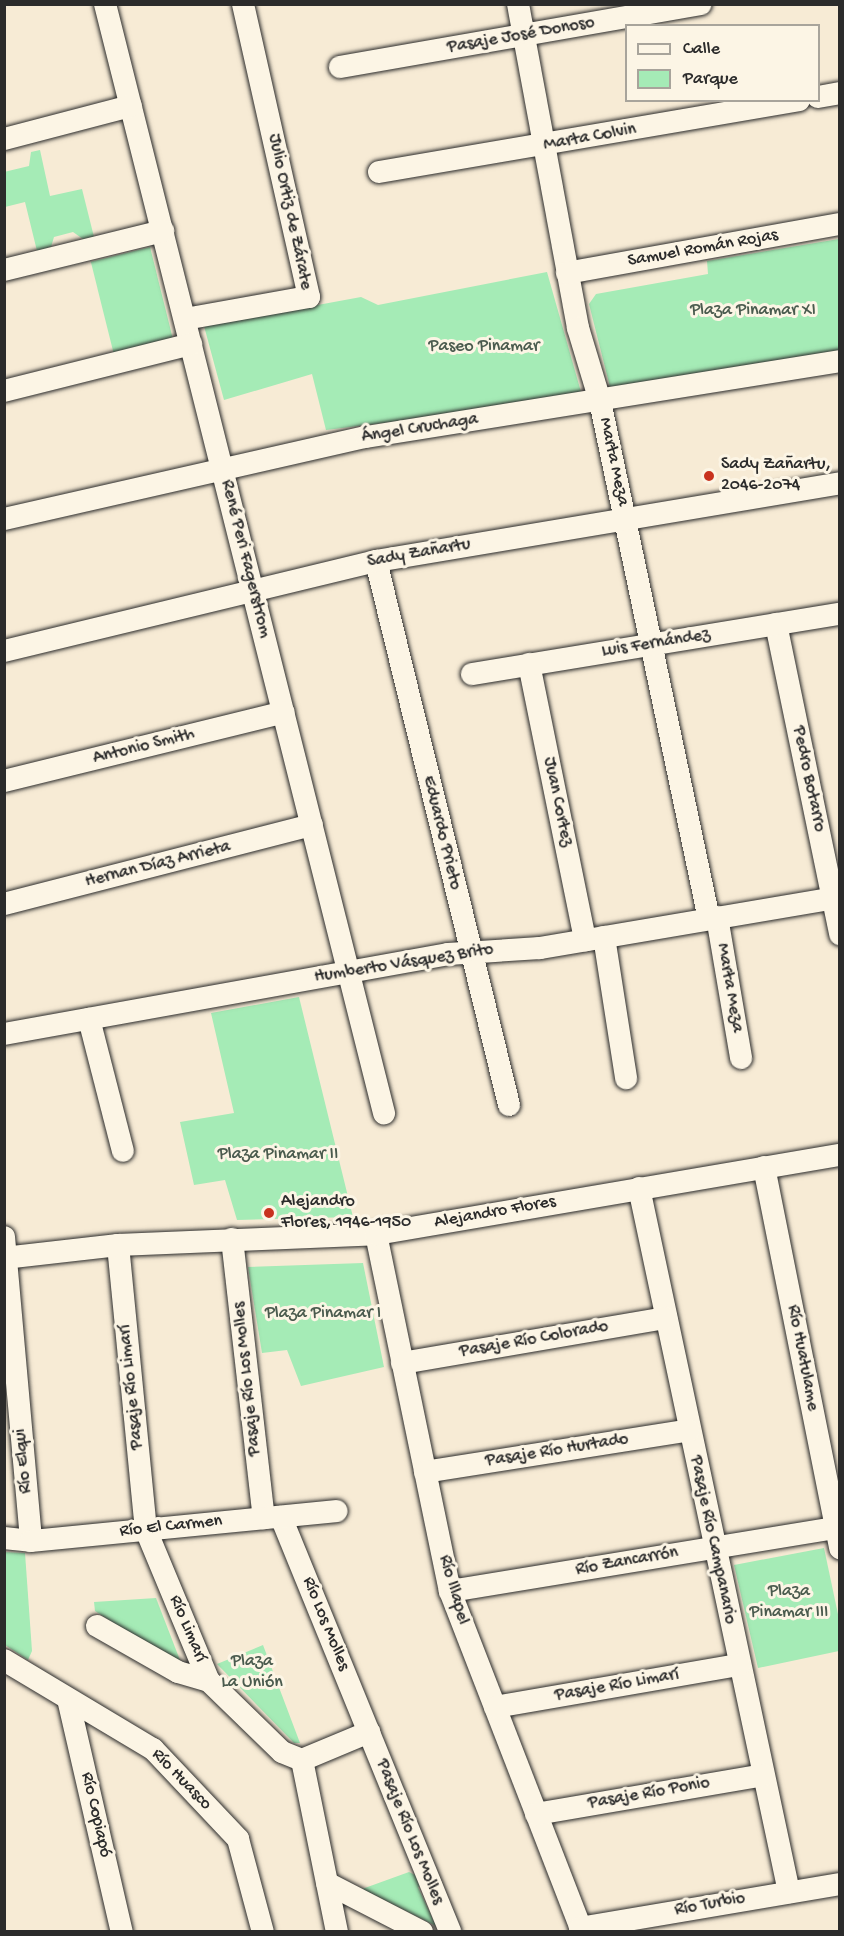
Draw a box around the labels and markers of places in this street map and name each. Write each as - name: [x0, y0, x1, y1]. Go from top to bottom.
- place label: Sady Zañartu, 2046-2074: [721, 455, 831, 498]
- marker: Sady Zañartu, 2046-2074: [702, 469, 716, 483]
- place label: Alejandro Flores, 1946-1950: [281, 1192, 411, 1234]
- marker: Alejandro Flores, 1946-1950: [262, 1206, 276, 1220]

